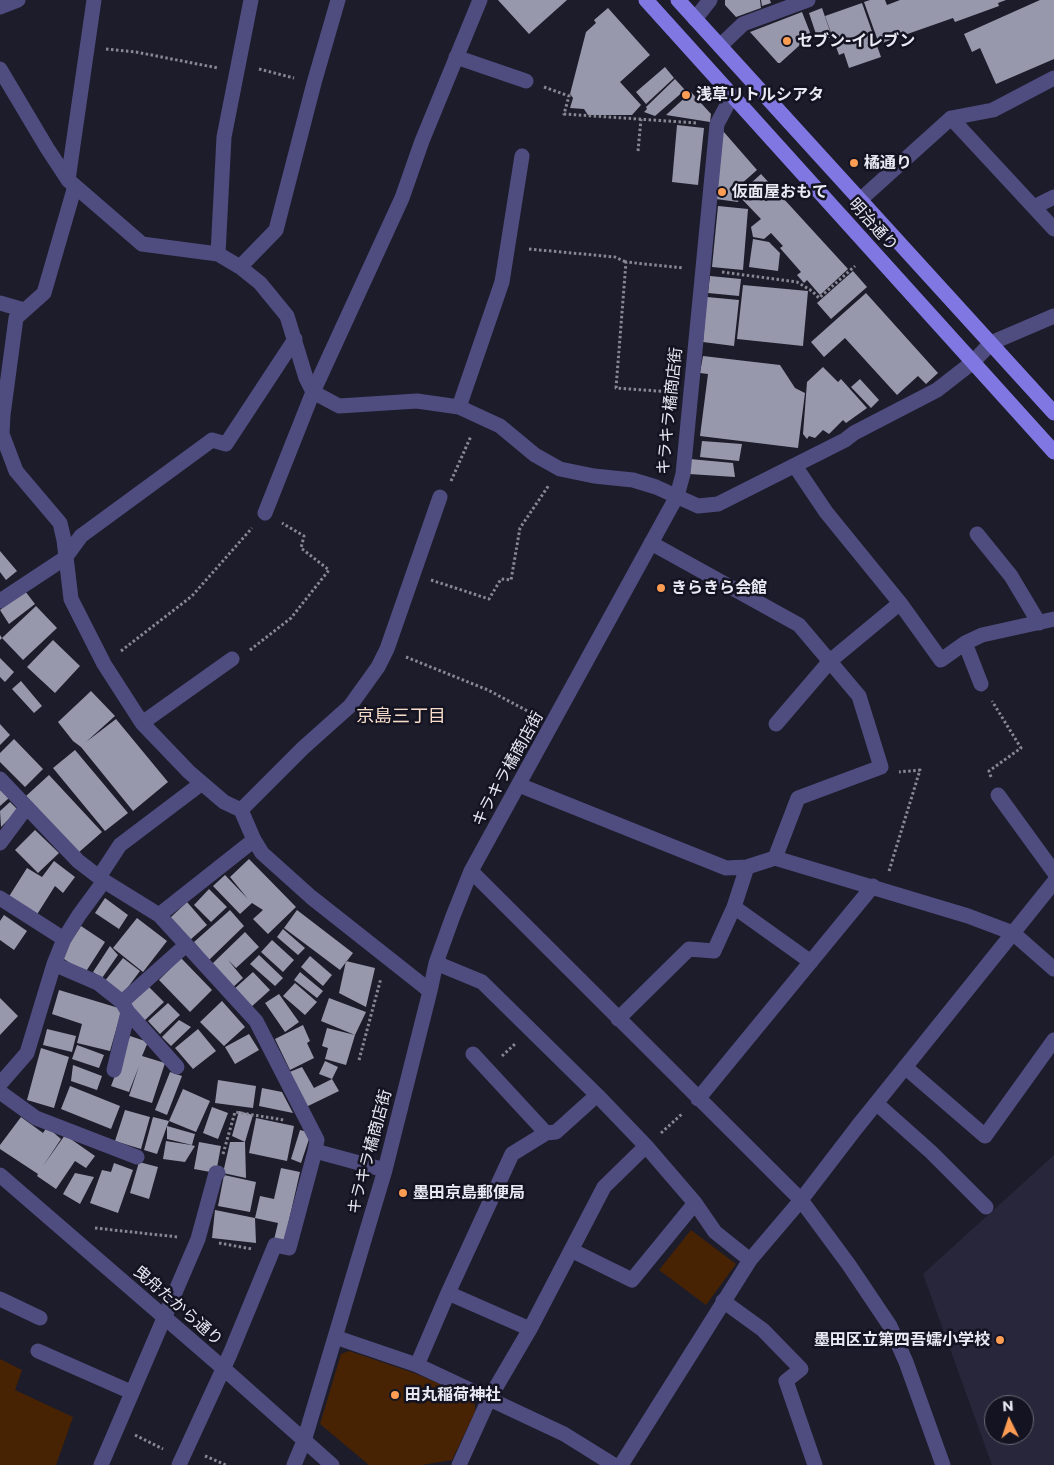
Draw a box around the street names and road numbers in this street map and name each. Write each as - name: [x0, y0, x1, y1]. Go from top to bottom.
- street label: 明治通り: [844, 195, 902, 255]
- street label: キラキラ橘商店街: [654, 346, 686, 476]
- street label: キラキラ橘商店街: [469, 708, 547, 830]
- street label: キラキラ橘商店街: [344, 1088, 396, 1216]
- street label: 曳舟たから通り: [129, 1262, 227, 1350]

